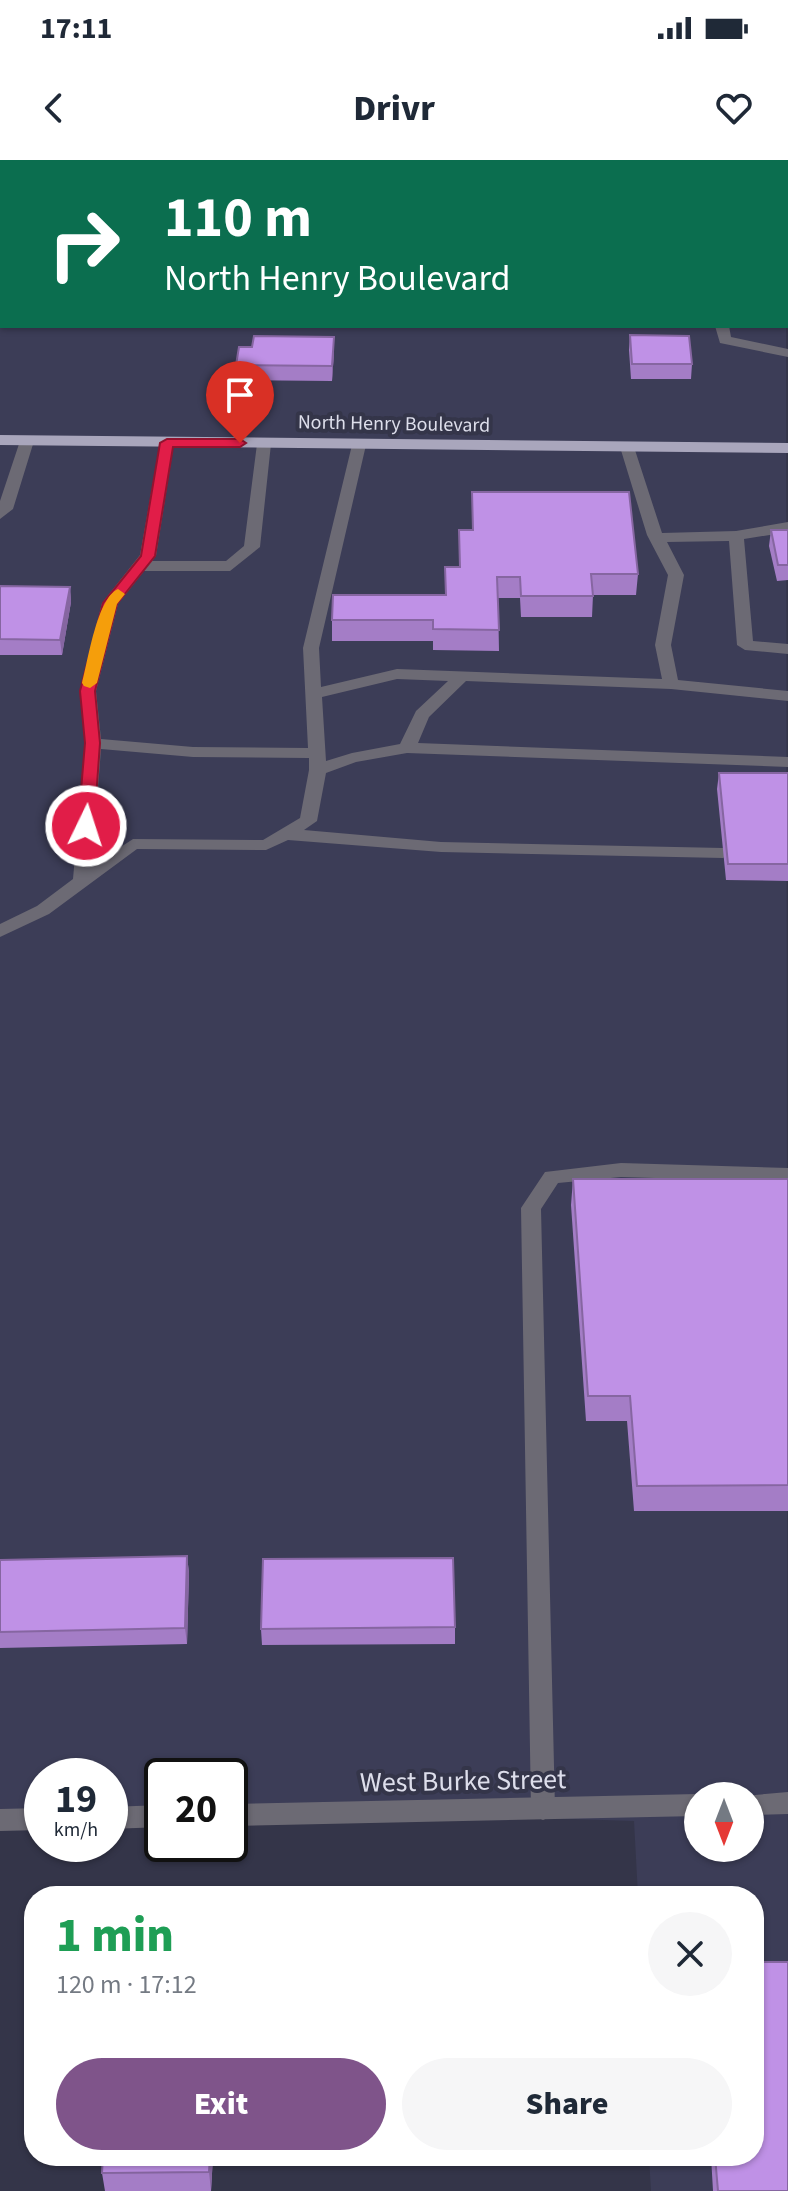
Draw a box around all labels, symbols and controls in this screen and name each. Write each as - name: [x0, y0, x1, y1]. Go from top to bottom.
- text: 17:11: [40, 7, 112, 50]
- text: Drivr: [353, 83, 435, 134]
- icon: back: [32, 86, 76, 130]
- icon: heart: [712, 86, 756, 130]
- text: 110 m: [164, 179, 312, 258]
- icon: right: [32, 192, 136, 296]
- text: North Henry Boulevard: [164, 253, 511, 304]
- pin: [206, 361, 274, 443]
- icon: arrive: [218, 373, 262, 417]
- street label: North Henry Boulevard: [297, 408, 490, 440]
- position arrow: [44, 784, 128, 868]
- speed limit sign: 20: [144, 1758, 248, 1862]
- street label: West Burke Street: [359, 1759, 567, 1803]
- text: 19: [55, 1771, 97, 1828]
- north arrow: [684, 1782, 764, 1862]
- map controls: [684, 1782, 764, 1862]
- text: km/h: [54, 1816, 98, 1844]
- text: 1 min: [56, 1902, 174, 1970]
- button: close: [648, 1912, 732, 1996]
- text: 120 m · 17:12: [56, 1966, 197, 2003]
- button: Exit: [56, 2058, 386, 2150]
- button: Share: [402, 2058, 732, 2150]

